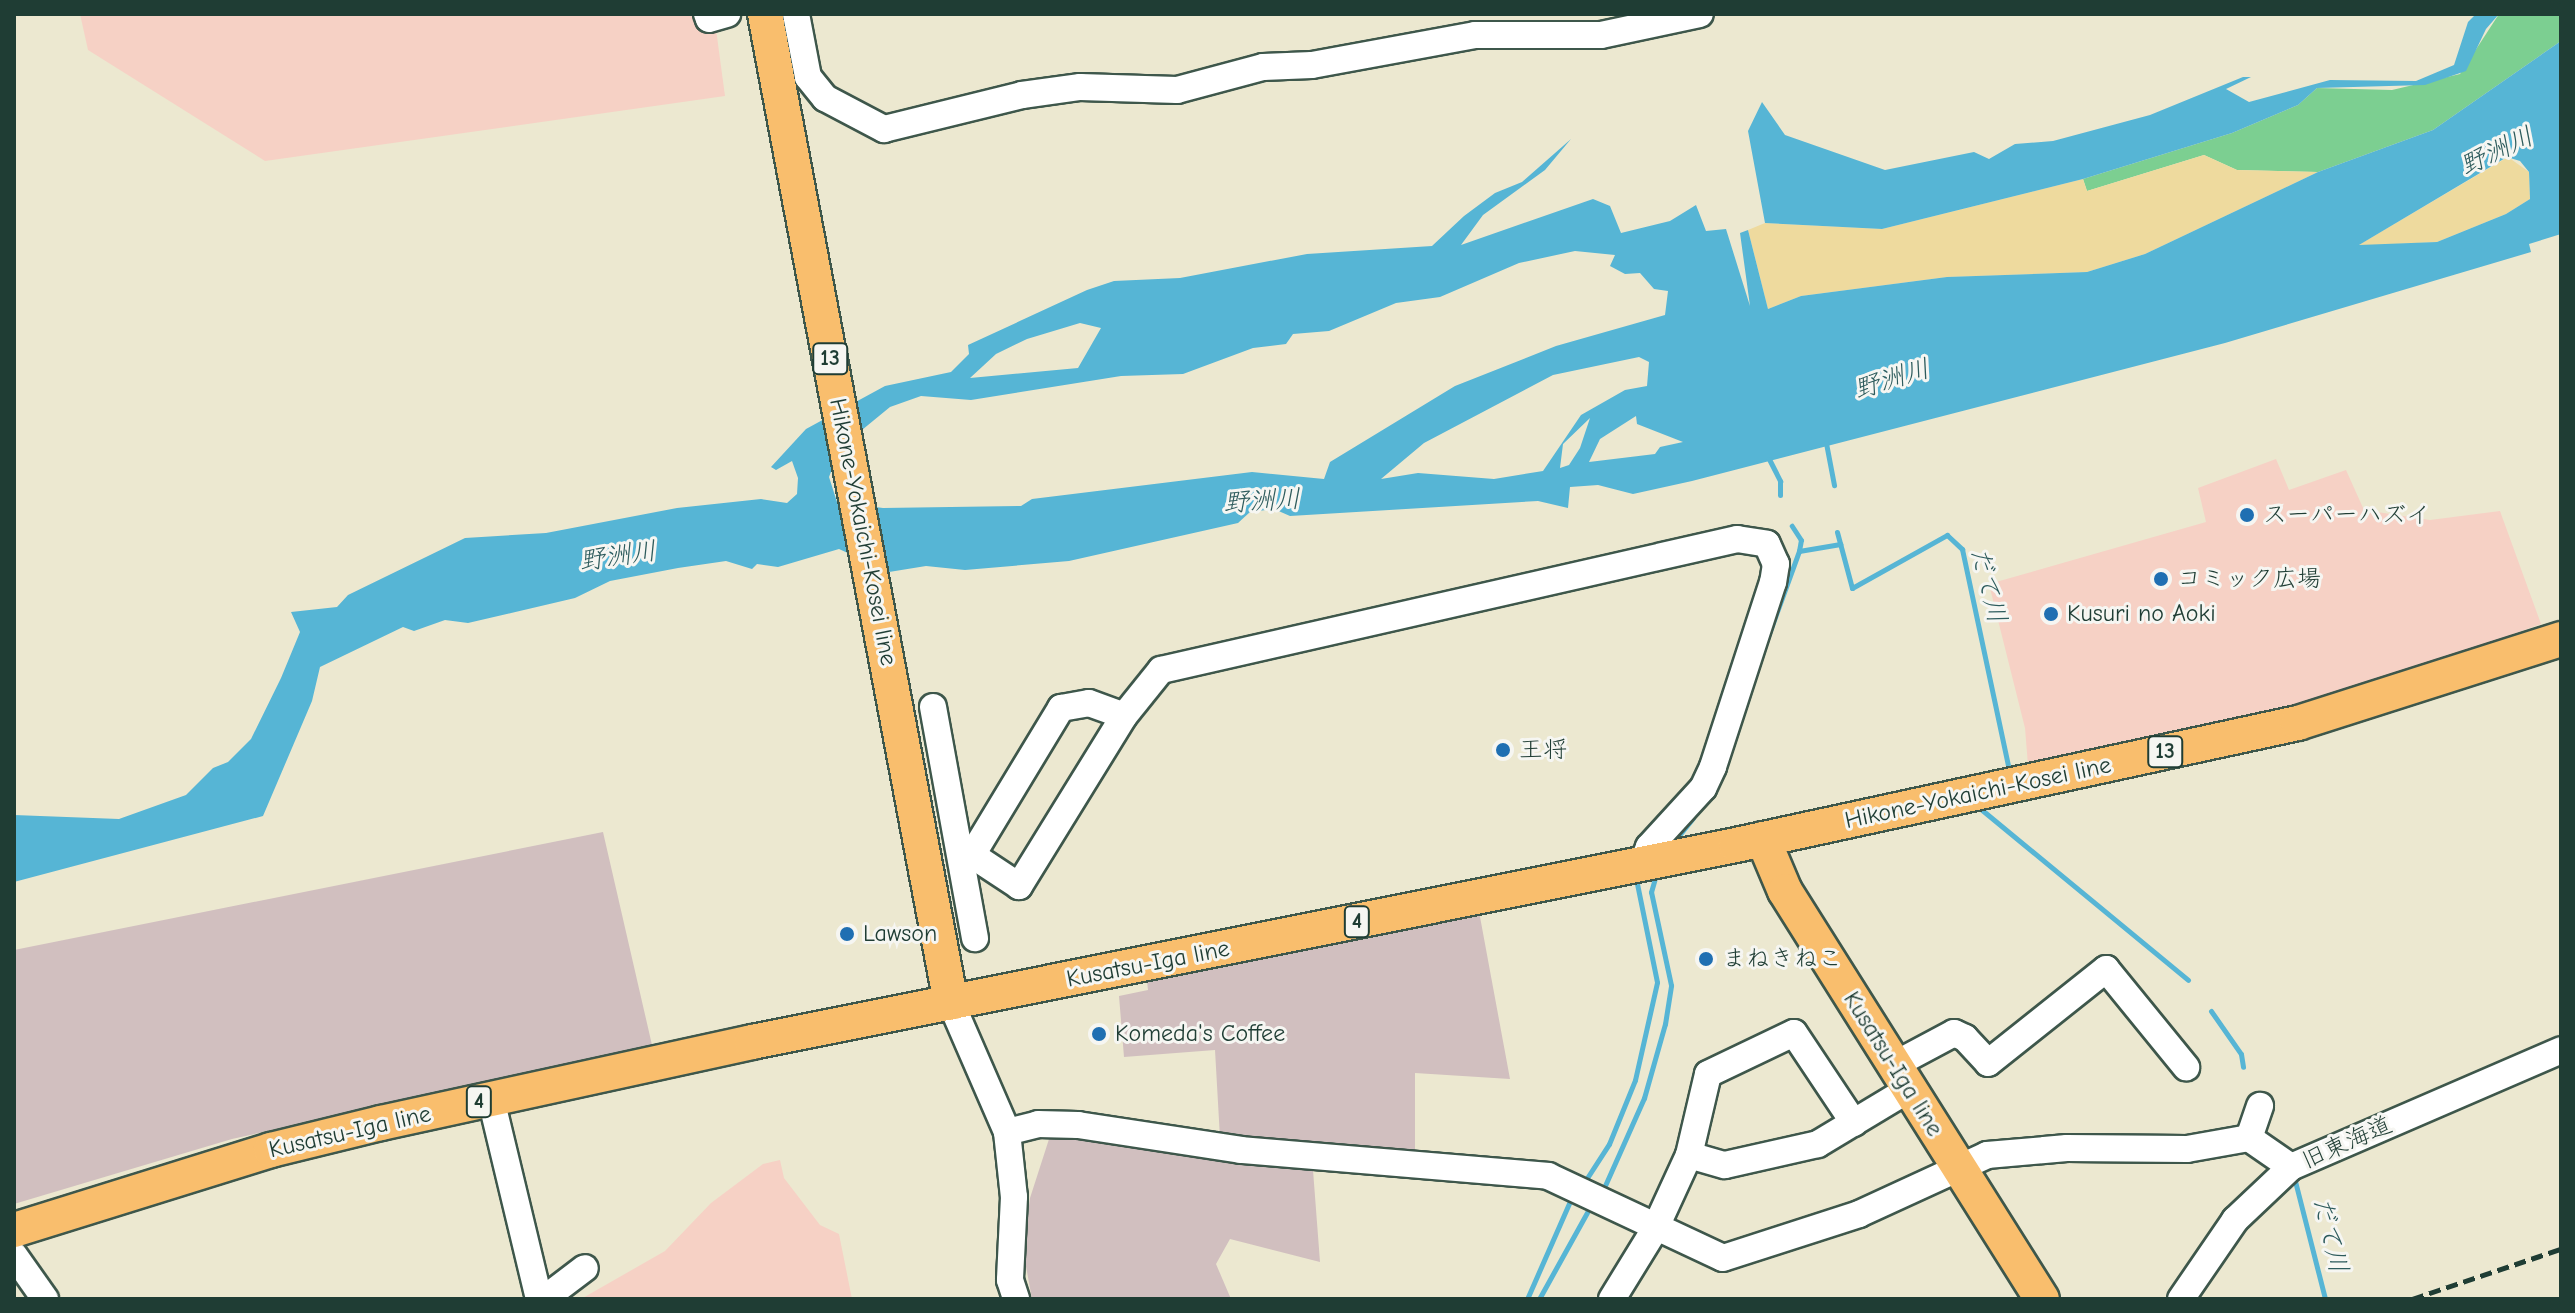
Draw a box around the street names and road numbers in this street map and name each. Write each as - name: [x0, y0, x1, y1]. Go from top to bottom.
- road number: 13: [812, 341, 848, 377]
- street label: Hikone-Yokaichi-Kosei line: [823, 396, 903, 668]
- road number: 13: [2147, 734, 2183, 770]
- street label: Hikone-Yokaichi-Kosei line: [1842, 751, 2114, 835]
- road number: 4: [1343, 904, 1371, 940]
- street label: Kusatsu-Iga line: [1064, 934, 1232, 994]
- street label: Kusatsu-Iga line: [1837, 986, 1949, 1142]
- road number: 4: [465, 1084, 493, 1120]
- street label: Kusatsu-Iga line: [266, 1099, 434, 1165]
- street label: 旧東海道: [2297, 1110, 2397, 1176]

